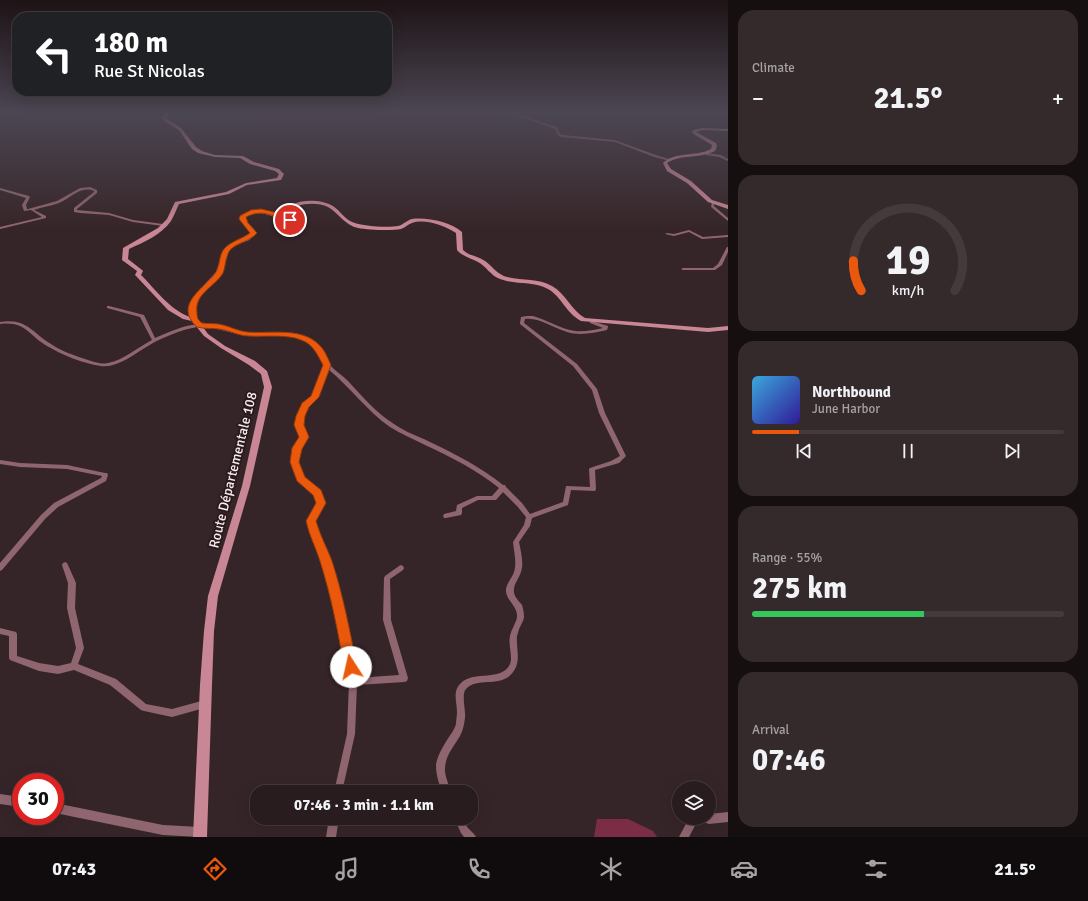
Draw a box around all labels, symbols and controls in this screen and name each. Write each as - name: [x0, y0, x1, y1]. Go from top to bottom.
- text: 180 m: [94, 26, 168, 60]
- icon: left: [28, 28, 80, 80]
- text: Rue St Nicolas: [94, 60, 205, 82]
- text: Climate: [752, 60, 795, 76]
- text: 21.5°: [873, 80, 943, 117]
- text: −: [752, 85, 764, 112]
- text: +: [1052, 85, 1064, 112]
- pin: [273, 203, 307, 237]
- icon: arrive: [279, 209, 301, 231]
- text: 19: [886, 235, 930, 286]
- text: km/h: [892, 282, 924, 299]
- text: Northbound: [812, 383, 891, 401]
- street label: Route Départementale 108: [205, 390, 261, 550]
- text: June Harbor: [812, 401, 880, 417]
- icon: previous: [793, 440, 815, 462]
- icon: pause: [897, 440, 919, 462]
- icon: next: [1001, 440, 1023, 462]
- text: Range · 55%: [752, 550, 822, 566]
- text: 275 km: [752, 570, 847, 607]
- position arrow: [330, 646, 372, 688]
- text: Arrival: [752, 722, 789, 738]
- text: 07:46: [752, 742, 826, 779]
- speed limit sign: 30: [12, 773, 64, 825]
- map controls: [672, 781, 716, 825]
- button: layers: [672, 781, 716, 825]
- text: 07:46 · 3 min · 1.1 km: [294, 796, 434, 814]
- icon: directions: [201, 855, 229, 883]
- icon: music: [333, 855, 361, 883]
- icon: phone: [465, 855, 493, 883]
- icon: climate: [597, 855, 625, 883]
- icon: car: [730, 855, 758, 883]
- icon: filters: [862, 855, 890, 883]
- text: 07:43: [52, 858, 96, 880]
- text: 21.5°: [994, 858, 1036, 880]

